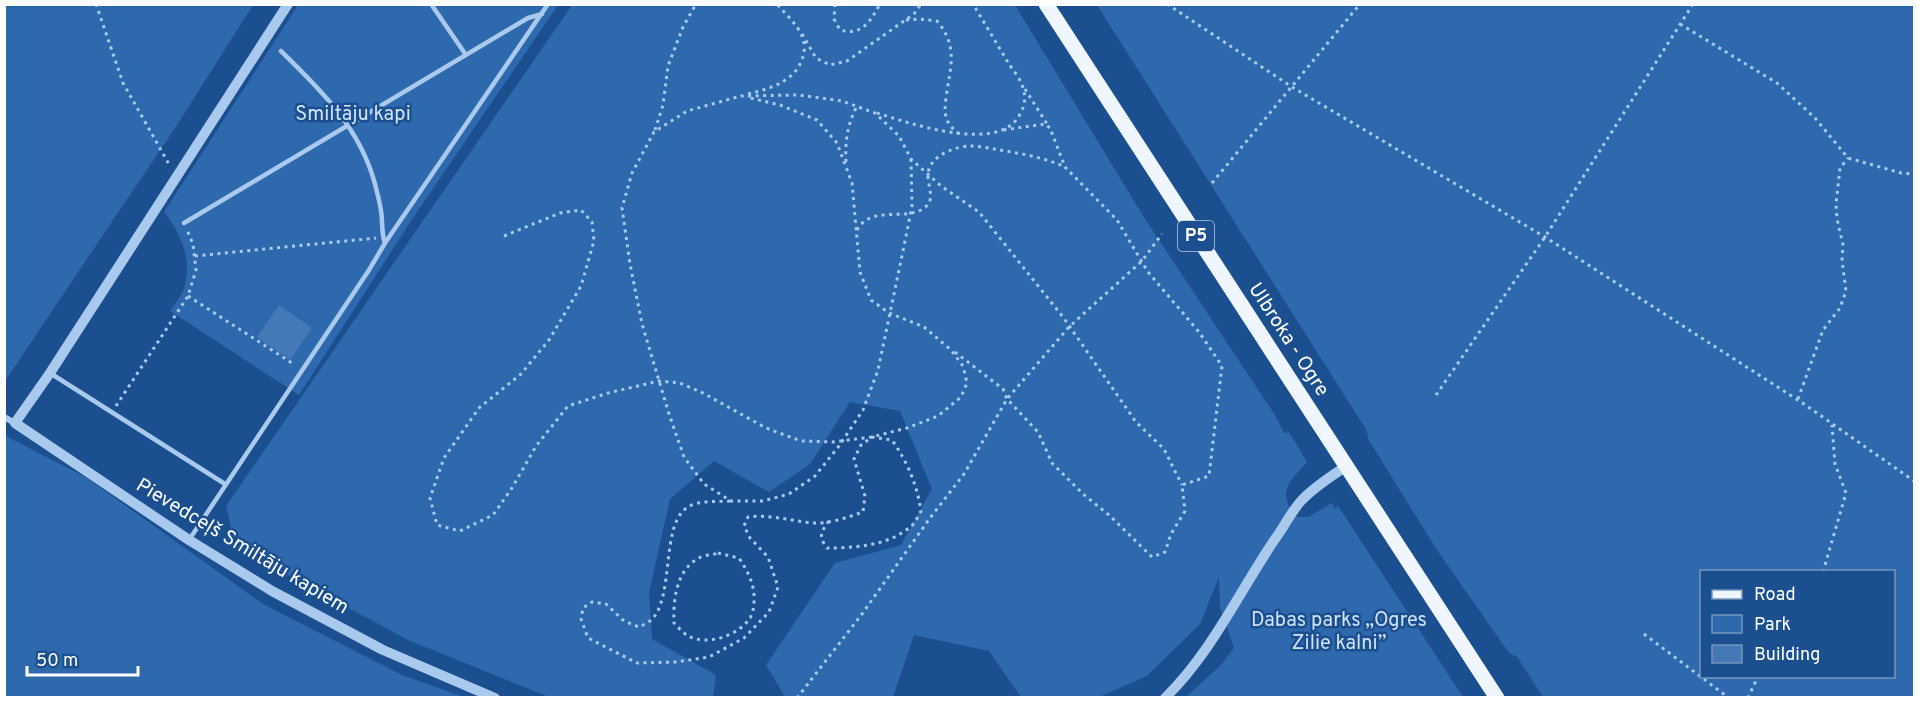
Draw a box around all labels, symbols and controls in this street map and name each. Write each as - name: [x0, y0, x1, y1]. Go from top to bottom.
- park label: Smiltāju kapi: [295, 102, 411, 128]
- road number: P5: [1178, 221, 1214, 251]
- street label: Ulbroka - Ogre: [1242, 278, 1334, 402]
- street label: Pievedceļš Smiltāju kapiem: [131, 473, 353, 621]
- legend: [1700, 570, 1895, 678]
- text: Road: [1754, 584, 1796, 607]
- park label: Dabas parks „Ogres Zilie kalni”: [1251, 608, 1427, 657]
- text: Park: [1754, 614, 1791, 637]
- scale bar: [27, 639, 138, 677]
- text: Building: [1754, 644, 1820, 667]
- text: 50 m: [36, 650, 78, 673]

